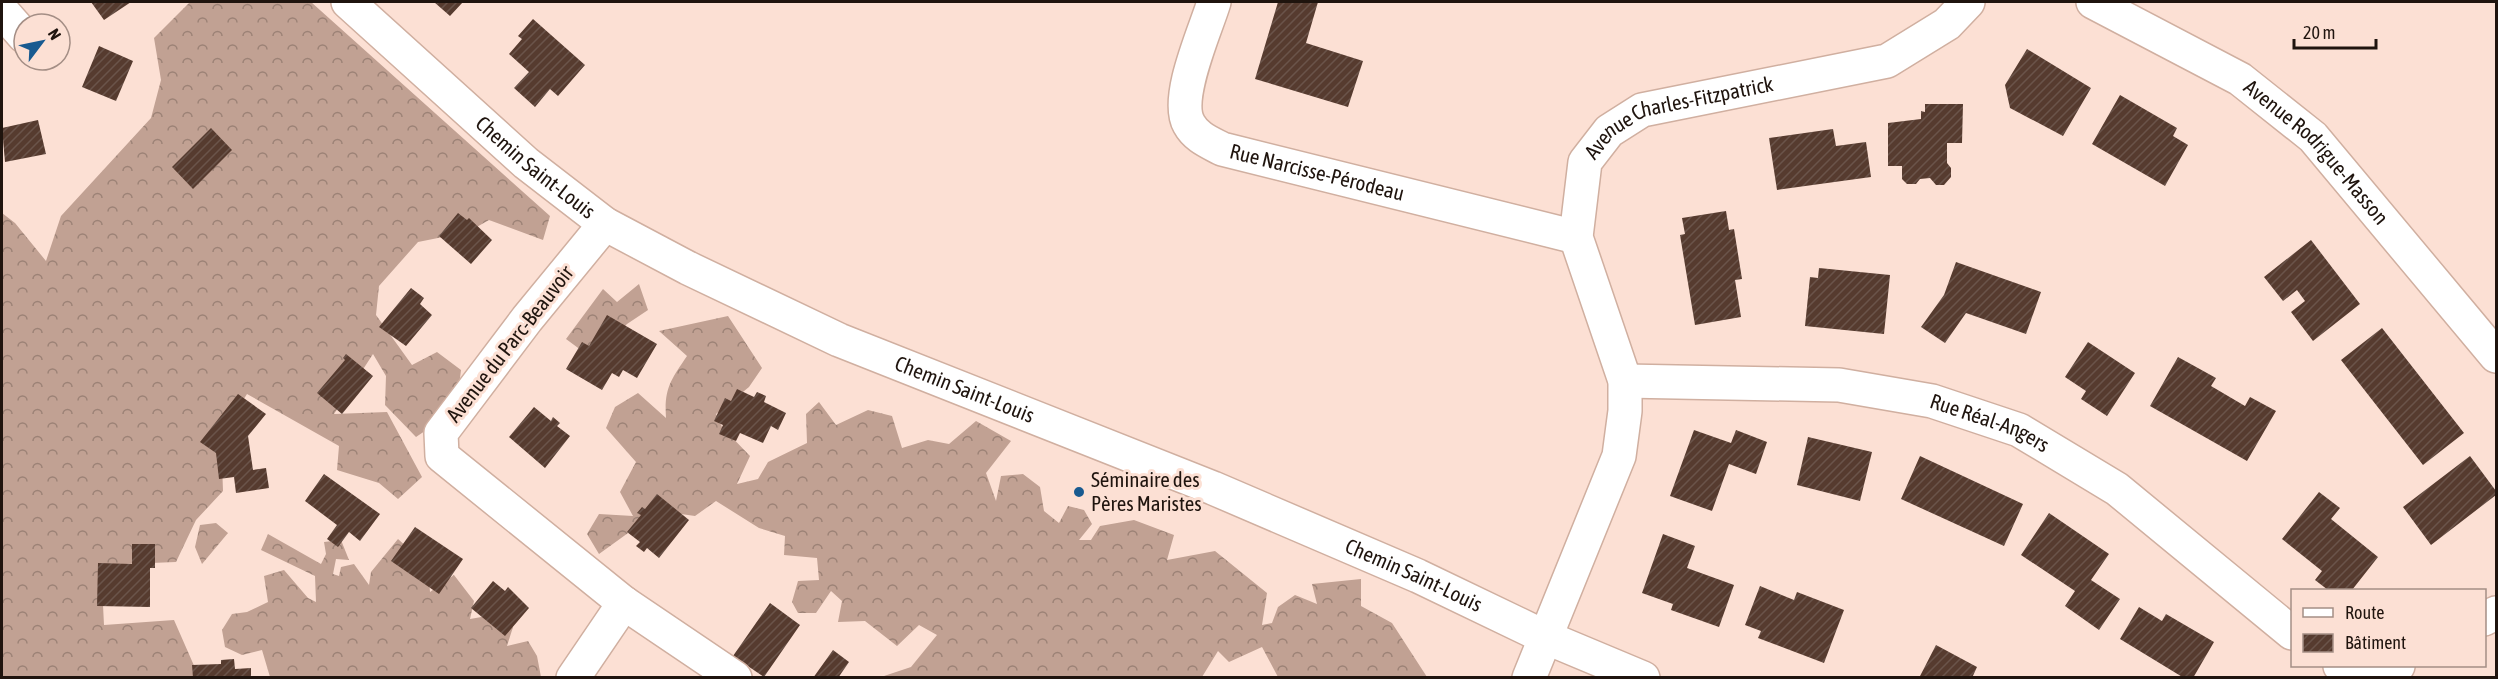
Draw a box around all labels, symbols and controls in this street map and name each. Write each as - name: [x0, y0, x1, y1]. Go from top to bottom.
- north arrow: [12, 12, 72, 72]
- scale bar: [2294, 12, 2376, 50]
- text: 20 m: [2303, 22, 2335, 43]
- text: N: [45, 25, 65, 43]
- street label: Avenue Charles-Fitzpatrick: [1579, 71, 1775, 163]
- street label: Avenue Rodrigue-Masson: [2240, 74, 2394, 229]
- street label: Chemin Saint-Louis: [471, 111, 600, 223]
- street label: Rue Narcisse-Pérodeau: [1228, 138, 1407, 205]
- street label: Avenue du Parc-Beauvoir: [441, 260, 578, 426]
- street label: Chemin Saint-Louis: [892, 350, 1038, 427]
- street label: Rue Réal-Angers: [1927, 388, 2054, 456]
- place label: Séminaire des Pères Maristes: [1091, 467, 1202, 515]
- marker: Séminaire des Pères Maristes: [1072, 485, 1086, 499]
- street label: Chemin Saint-Louis: [1342, 533, 1486, 616]
- legend: [2291, 589, 2486, 667]
- text: Route: [2345, 602, 2384, 623]
- text: Bâtiment: [2345, 632, 2406, 653]

